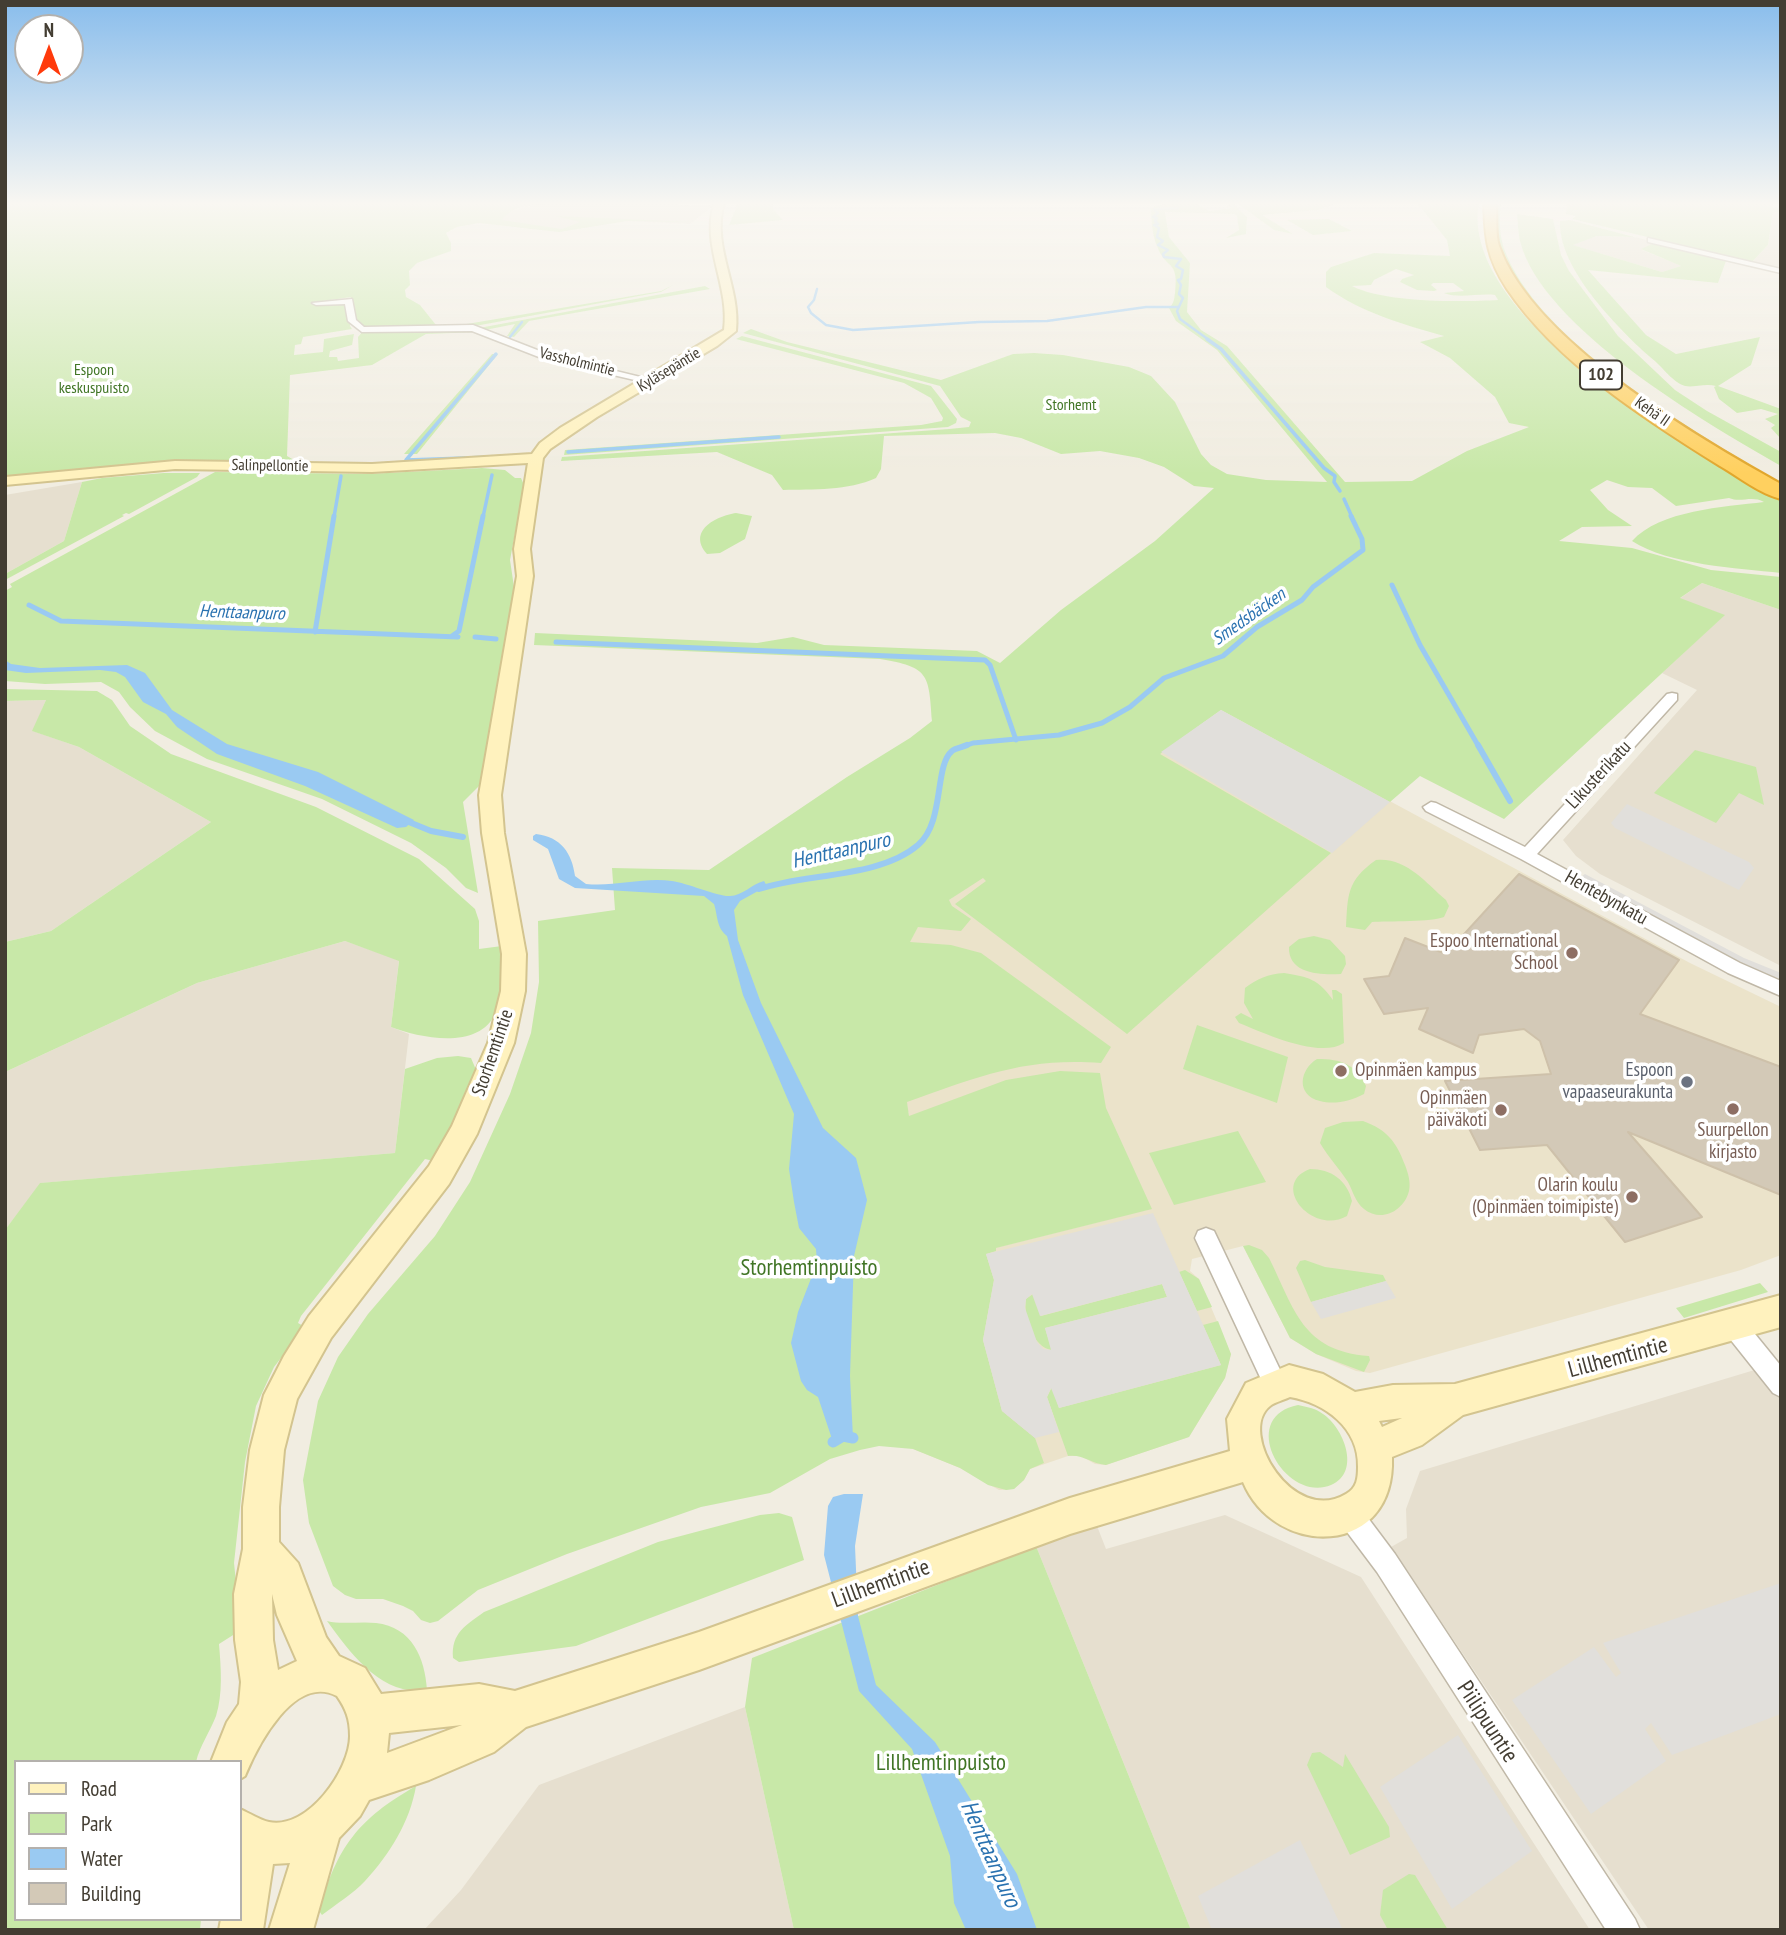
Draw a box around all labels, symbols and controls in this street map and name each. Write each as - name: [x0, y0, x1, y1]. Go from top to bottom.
- north arrow: [14, 14, 84, 84]
- text: N: [44, 18, 54, 42]
- street label: Vassholmintie: [537, 343, 617, 381]
- street label: Kyläsepäntie: [634, 344, 704, 396]
- park label: Espoon keskuspuisto: [59, 360, 129, 398]
- road number: 102: [1580, 360, 1622, 390]
- street label: Kehä II: [1631, 393, 1673, 431]
- park label: Storhemt: [1046, 395, 1096, 415]
- street label: Salinpellontie: [231, 456, 309, 476]
- water label: Smedsbäcken: [1208, 584, 1290, 650]
- water label: Henttaanpuro: [199, 601, 285, 625]
- street label: Likusterikatu: [1562, 736, 1636, 814]
- water label: Henttaanpuro: [790, 827, 892, 875]
- street label: Hentebynkatu: [1561, 866, 1651, 930]
- place label: Espoo International School: [1430, 931, 1558, 975]
- marker: Espoo International School: [1564, 945, 1580, 961]
- street label: Storhemtintie: [468, 1007, 518, 1099]
- place label: Opinmäen kampus: [1355, 1060, 1477, 1082]
- place label: Espoon vapaaseurakunta: [1562, 1060, 1673, 1104]
- marker: Opinmäen kampus: [1333, 1063, 1349, 1079]
- marker: Espoon vapaaseurakunta: [1679, 1074, 1695, 1090]
- place label: Opinmäen päiväkoti: [1420, 1088, 1487, 1132]
- marker: Suurpellon kirjasto: [1725, 1101, 1741, 1117]
- marker: Opinmäen päiväkoti: [1493, 1102, 1509, 1118]
- place label: Suurpellon kirjasto: [1697, 1120, 1769, 1164]
- place label: Olarin koulu (Opinmäen toimipiste): [1472, 1175, 1618, 1219]
- marker: Olarin koulu (Opinmäen toimipiste): [1624, 1189, 1640, 1205]
- park label: Storhemtinpuisto: [740, 1254, 878, 1282]
- street label: Lillhemtintie: [1565, 1331, 1671, 1385]
- street label: Lillhemtintie: [828, 1554, 934, 1614]
- street label: Piilipuuntie: [1450, 1676, 1524, 1768]
- park label: Lillhemtinpuisto: [876, 1749, 1006, 1777]
- legend: [14, 1760, 242, 1921]
- text: Road: [81, 1775, 117, 1802]
- water label: Henttaanpuro: [954, 1796, 1026, 1912]
- text: Park: [81, 1810, 112, 1837]
- text: Water: [81, 1845, 123, 1872]
- text: Building: [81, 1880, 141, 1907]

